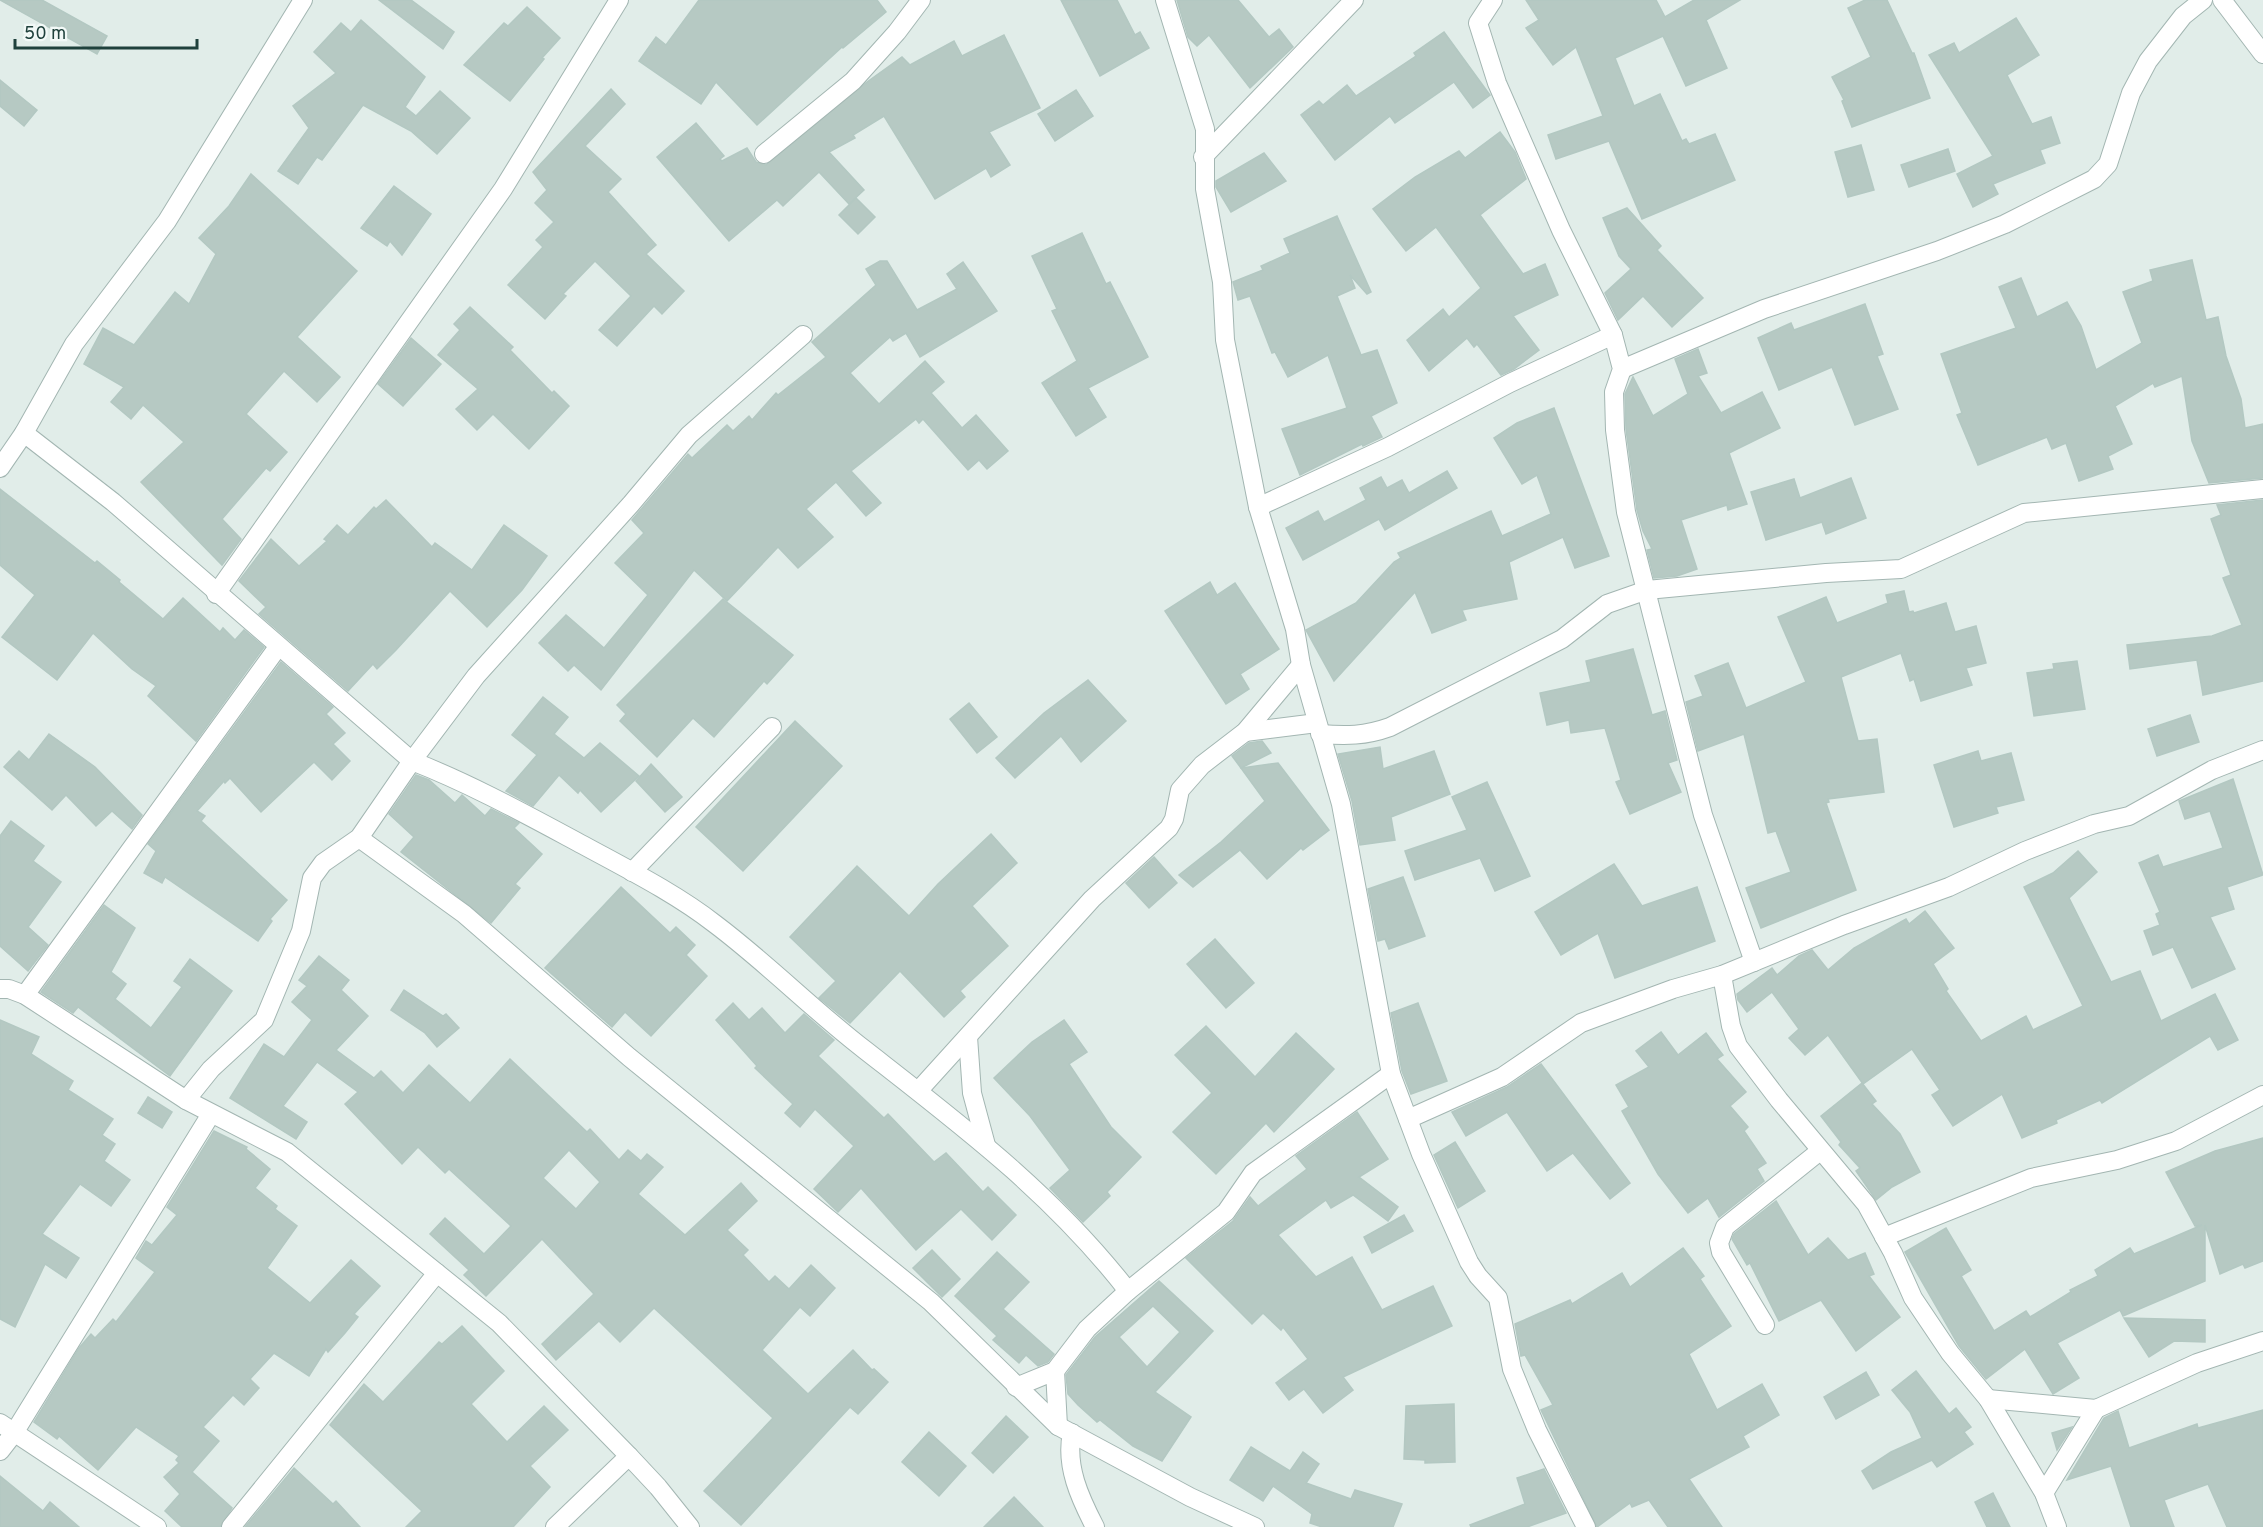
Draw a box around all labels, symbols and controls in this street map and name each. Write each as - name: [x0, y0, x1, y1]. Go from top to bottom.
- scale bar: [15, 12, 196, 50]
- text: 50 m: [24, 23, 66, 46]

